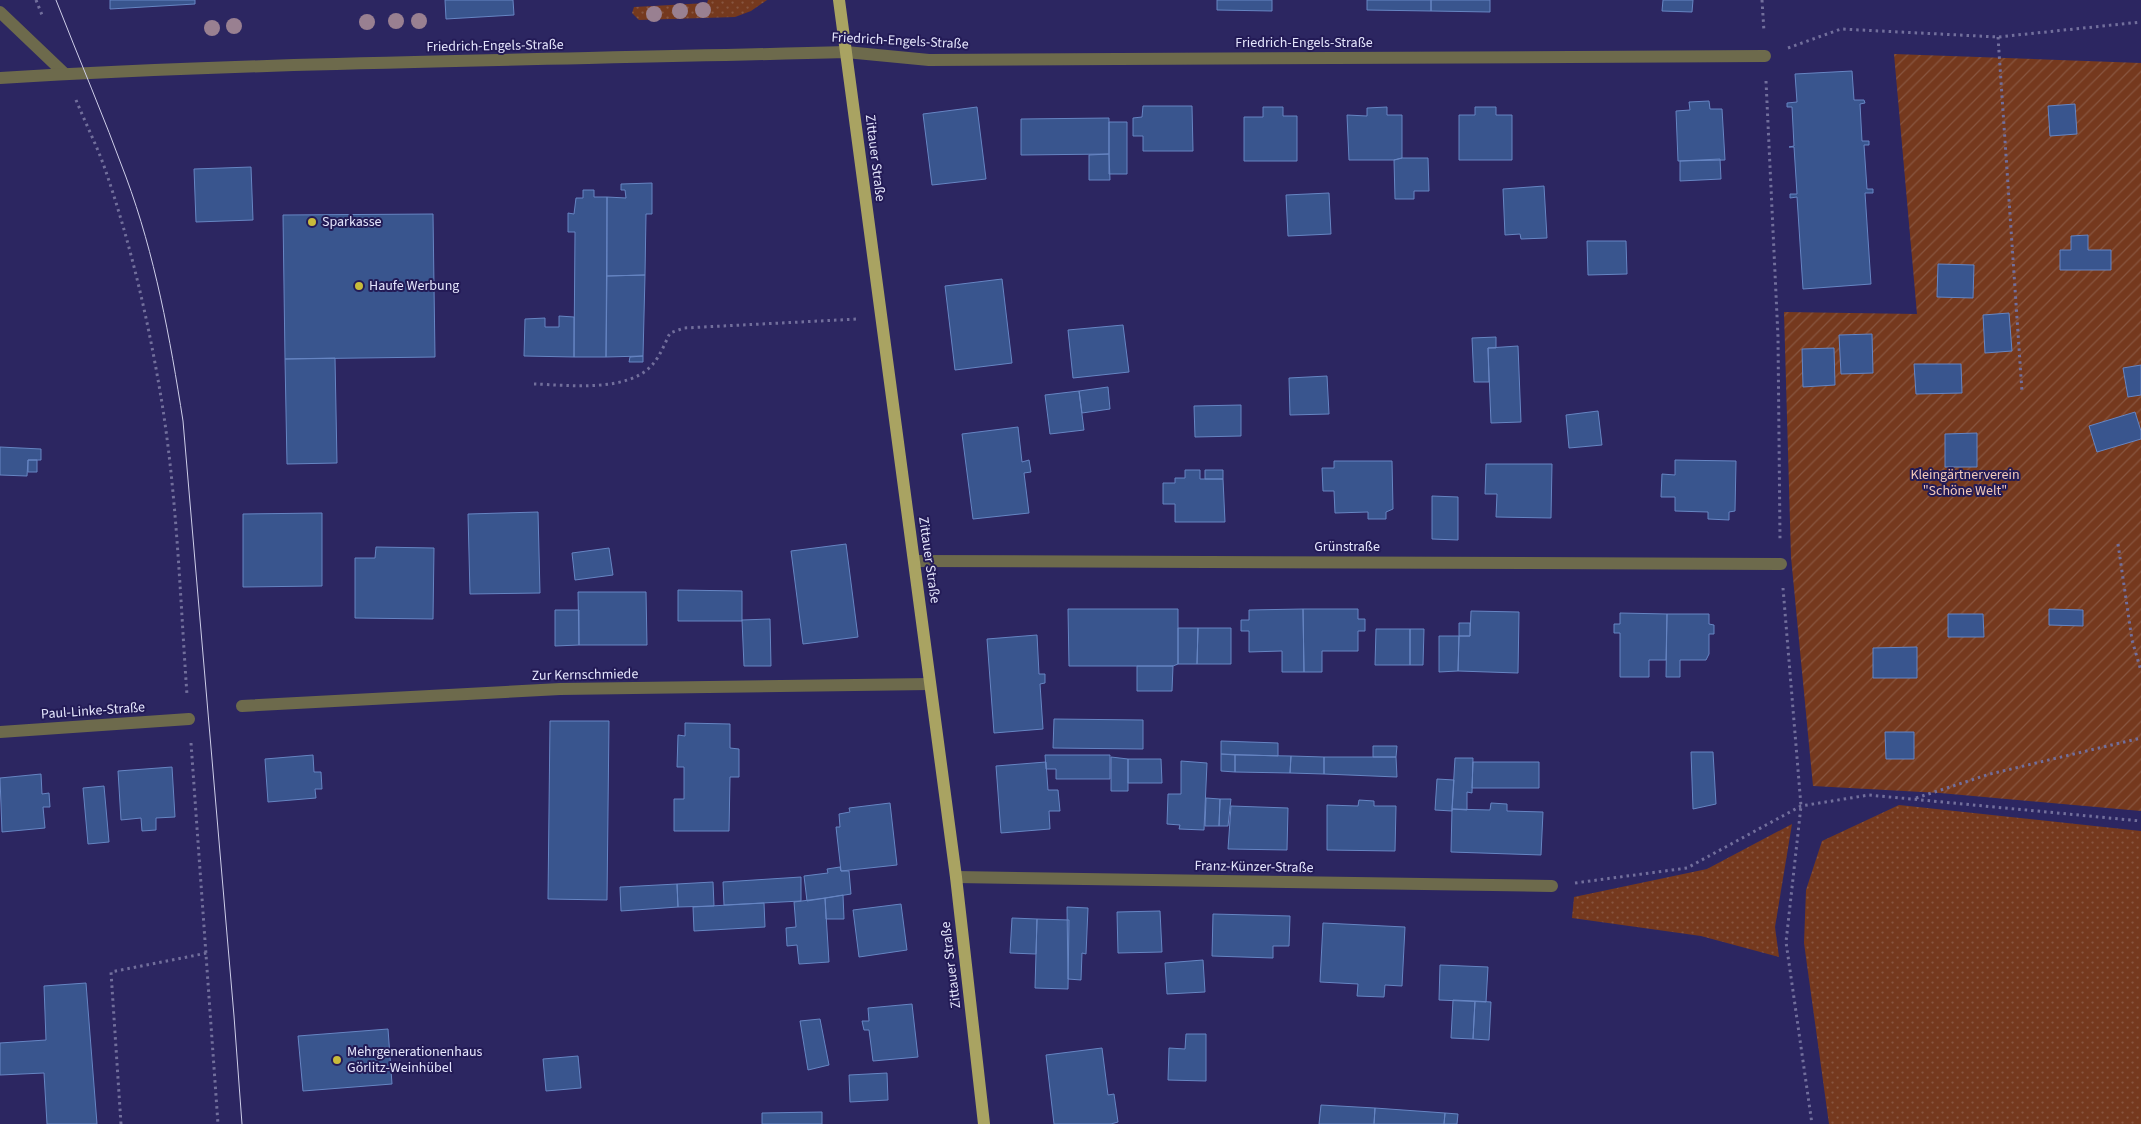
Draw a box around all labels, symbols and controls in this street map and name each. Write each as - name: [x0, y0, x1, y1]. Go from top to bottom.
- street label: Friedrich-Engels-Straße: [831, 27, 969, 55]
- street label: Friedrich-Engels-Straße: [1235, 33, 1373, 53]
- street label: Friedrich-Engels-Straße: [426, 35, 564, 57]
- street label: Zittauer Straße: [860, 113, 890, 203]
- place label: Sparkasse: [322, 212, 382, 232]
- marker: Sparkasse: [306, 216, 318, 228]
- place label: Haufe Werbung: [369, 276, 459, 296]
- marker: Haufe Werbung: [353, 280, 365, 292]
- park label: Kleingärtnerverein "Schöne Welt": [1910, 465, 2020, 501]
- street label: Zittauer Straße: [913, 515, 945, 605]
- street label: Grünstraße: [1314, 537, 1380, 557]
- street label: Zur Kernschmiede: [532, 664, 638, 686]
- street label: Paul-Linke-Straße: [40, 697, 146, 725]
- street label: Franz-Künzer-Straße: [1194, 856, 1314, 878]
- street label: Zittauer Straße: [936, 920, 966, 1010]
- place label: Mehrgenerationenhaus Görlitz-Weinhübel: [347, 1042, 483, 1078]
- marker: Mehrgenerationenhaus Görlitz-Weinhübel: [331, 1054, 343, 1066]

